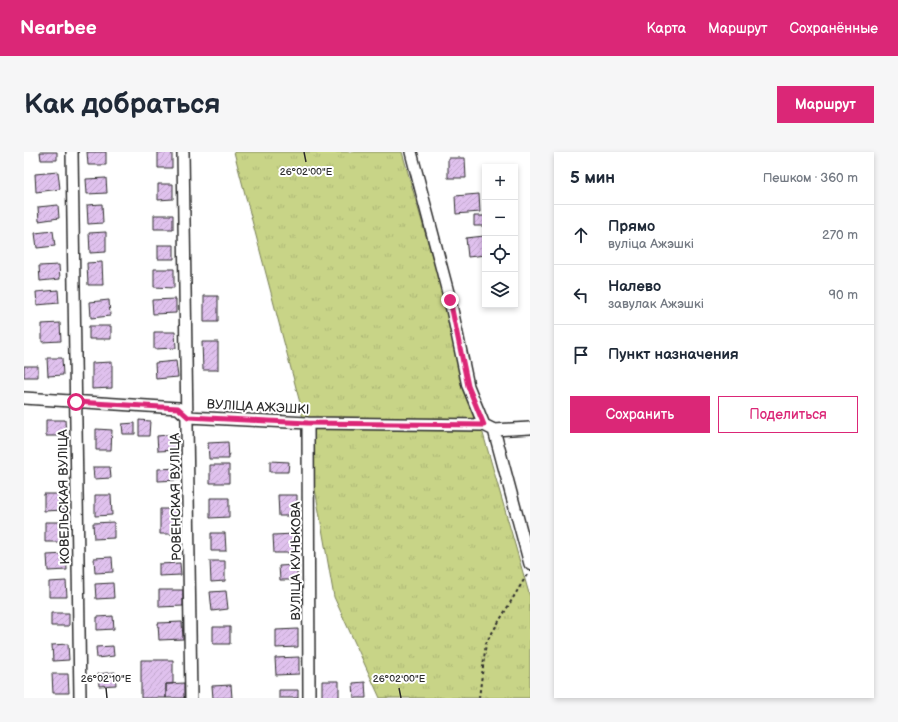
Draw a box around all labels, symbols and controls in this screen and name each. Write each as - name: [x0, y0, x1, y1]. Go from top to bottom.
- text: Nearbee: [20, 17, 97, 40]
- text: Карта: [647, 20, 686, 37]
- text: Маршрут: [708, 20, 768, 37]
- text: Сохранённые: [790, 20, 878, 37]
- button: Маршрут: [777, 86, 874, 123]
- text: Как добраться: [24, 88, 221, 121]
- map controls: [482, 164, 518, 308]
- button: +: [482, 164, 518, 200]
- text: 26°02'00"E: [280, 166, 333, 178]
- text: 5 мин: [570, 168, 615, 188]
- text: Пешком · 360 m: [763, 170, 858, 186]
- button: −: [482, 200, 518, 236]
- text: Прямо: [608, 217, 655, 236]
- icon: ahead: [570, 224, 592, 246]
- text: 270 m: [822, 227, 858, 243]
- button: locate: [482, 236, 518, 272]
- text: вуліца Ажэшкі: [608, 236, 694, 252]
- button: layers: [482, 272, 518, 308]
- text: Налево: [608, 277, 661, 296]
- icon: left: [570, 284, 592, 306]
- text: 90 m: [829, 287, 858, 303]
- route end: [441, 291, 459, 309]
- text: завулак Ажэшкі: [608, 296, 704, 312]
- icon: arrive: [570, 344, 592, 366]
- text: Пункт назначения: [608, 345, 739, 364]
- route start: [67, 393, 85, 411]
- street label: ВУЛІЦА АЖЭШКІ: [206, 396, 310, 418]
- button: Сохранить: [570, 396, 710, 433]
- button: Поделиться: [718, 396, 858, 433]
- street label: КОВЕЛЬСКАЯ ВУЛІЦА: [55, 429, 73, 565]
- street label: РОВЕНСКАЯ ВУЛІЦА: [167, 433, 185, 561]
- street label: ВУЛІЦА КУНЬКОВА: [288, 501, 304, 620]
- text: 26°02'10"E: [81, 673, 132, 685]
- text: 26°02'00"E: [373, 673, 426, 685]

